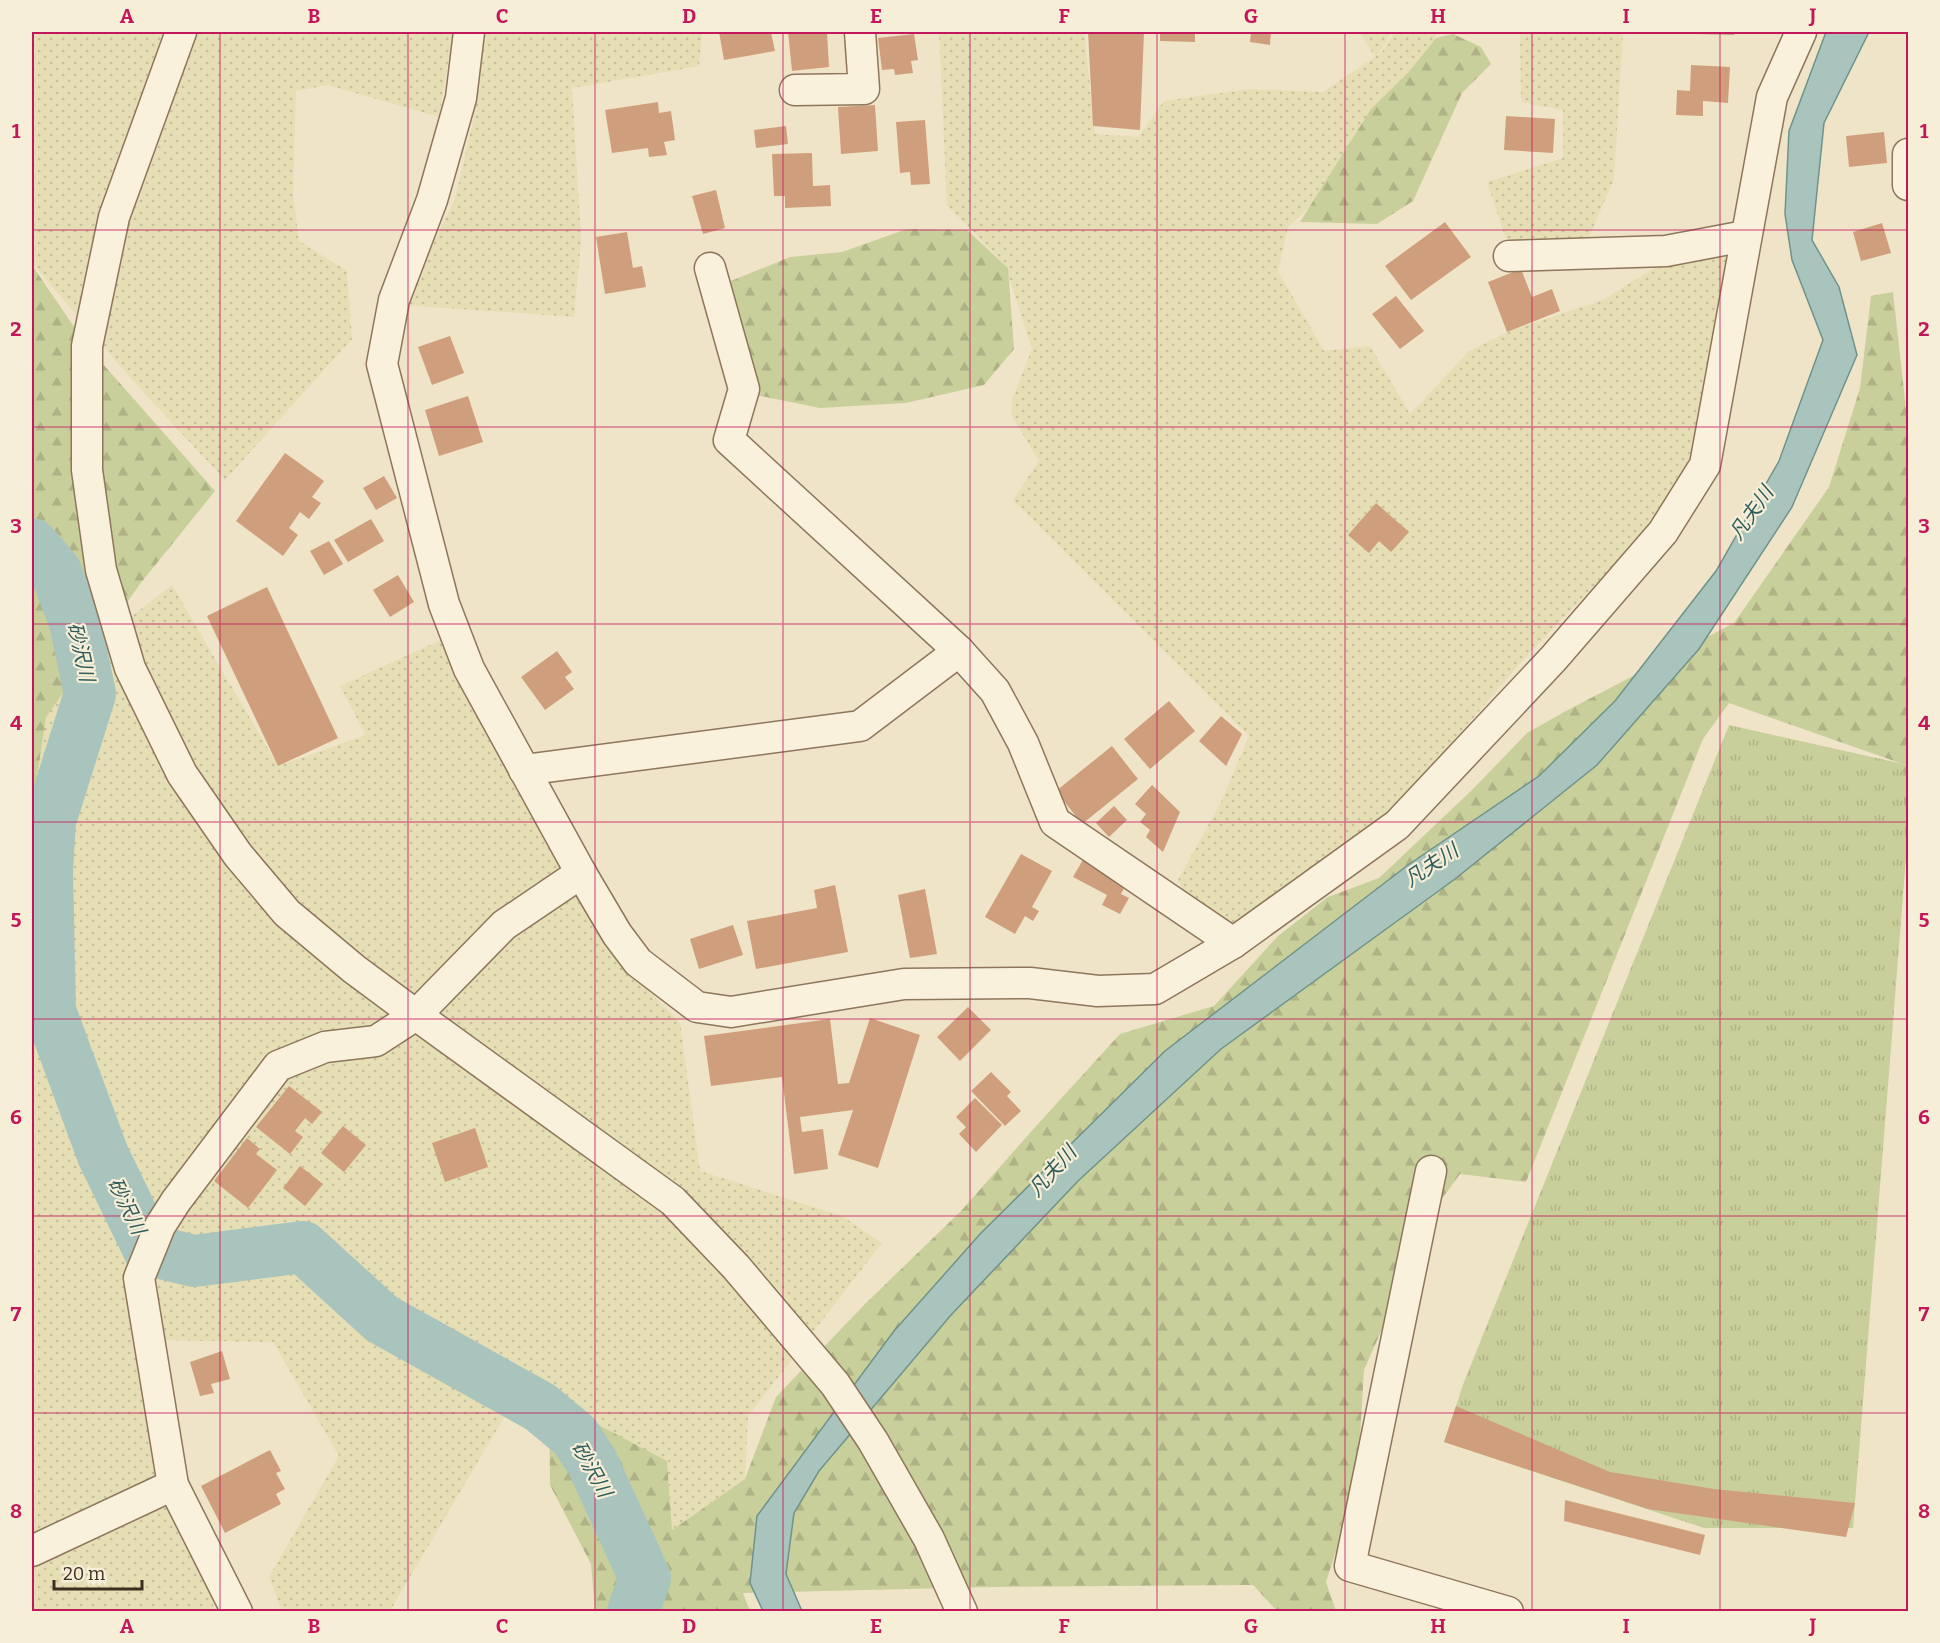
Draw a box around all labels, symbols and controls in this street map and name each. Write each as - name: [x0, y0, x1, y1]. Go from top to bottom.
- text: A: [120, 4, 135, 28]
- text: B: [308, 4, 321, 28]
- text: C: [496, 4, 508, 28]
- text: D: [682, 4, 696, 28]
- text: E: [870, 4, 882, 28]
- text: F: [1058, 4, 1070, 28]
- text: G: [1244, 4, 1258, 28]
- text: H: [1430, 4, 1446, 28]
- text: I: [1622, 4, 1630, 28]
- text: J: [1809, 4, 1817, 28]
- text: 1: [12, 119, 21, 143]
- text: 1: [1920, 119, 1929, 143]
- text: 2: [10, 317, 22, 341]
- text: 2: [1918, 317, 1930, 341]
- water label: 凡夫川: [1724, 480, 1779, 544]
- text: 3: [10, 514, 22, 538]
- text: 3: [1918, 514, 1930, 538]
- water label: 砂沢川: [63, 620, 100, 686]
- text: 4: [10, 711, 22, 735]
- text: 4: [1918, 711, 1930, 735]
- water label: 凡夫川: [1399, 837, 1464, 892]
- text: 5: [11, 908, 22, 932]
- text: 5: [1919, 908, 1930, 932]
- text: 6: [10, 1105, 22, 1129]
- text: 6: [1918, 1105, 1930, 1129]
- water label: 凡夫川: [1023, 1139, 1082, 1201]
- water label: 砂沢川: [103, 1174, 152, 1240]
- text: 7: [11, 1302, 22, 1326]
- text: 7: [1919, 1302, 1930, 1326]
- water label: 砂沢川: [567, 1437, 618, 1503]
- text: 8: [10, 1499, 22, 1523]
- text: 8: [1918, 1499, 1930, 1523]
- scale bar: [54, 1553, 142, 1591]
- text: 20 m: [63, 1563, 105, 1585]
- text: A: [120, 1614, 135, 1638]
- text: B: [308, 1614, 321, 1638]
- text: C: [496, 1614, 508, 1638]
- text: D: [682, 1614, 696, 1638]
- text: E: [870, 1614, 882, 1638]
- text: F: [1058, 1614, 1070, 1638]
- text: G: [1244, 1614, 1258, 1638]
- text: H: [1430, 1614, 1446, 1638]
- text: I: [1622, 1614, 1630, 1638]
- text: J: [1809, 1614, 1817, 1638]

